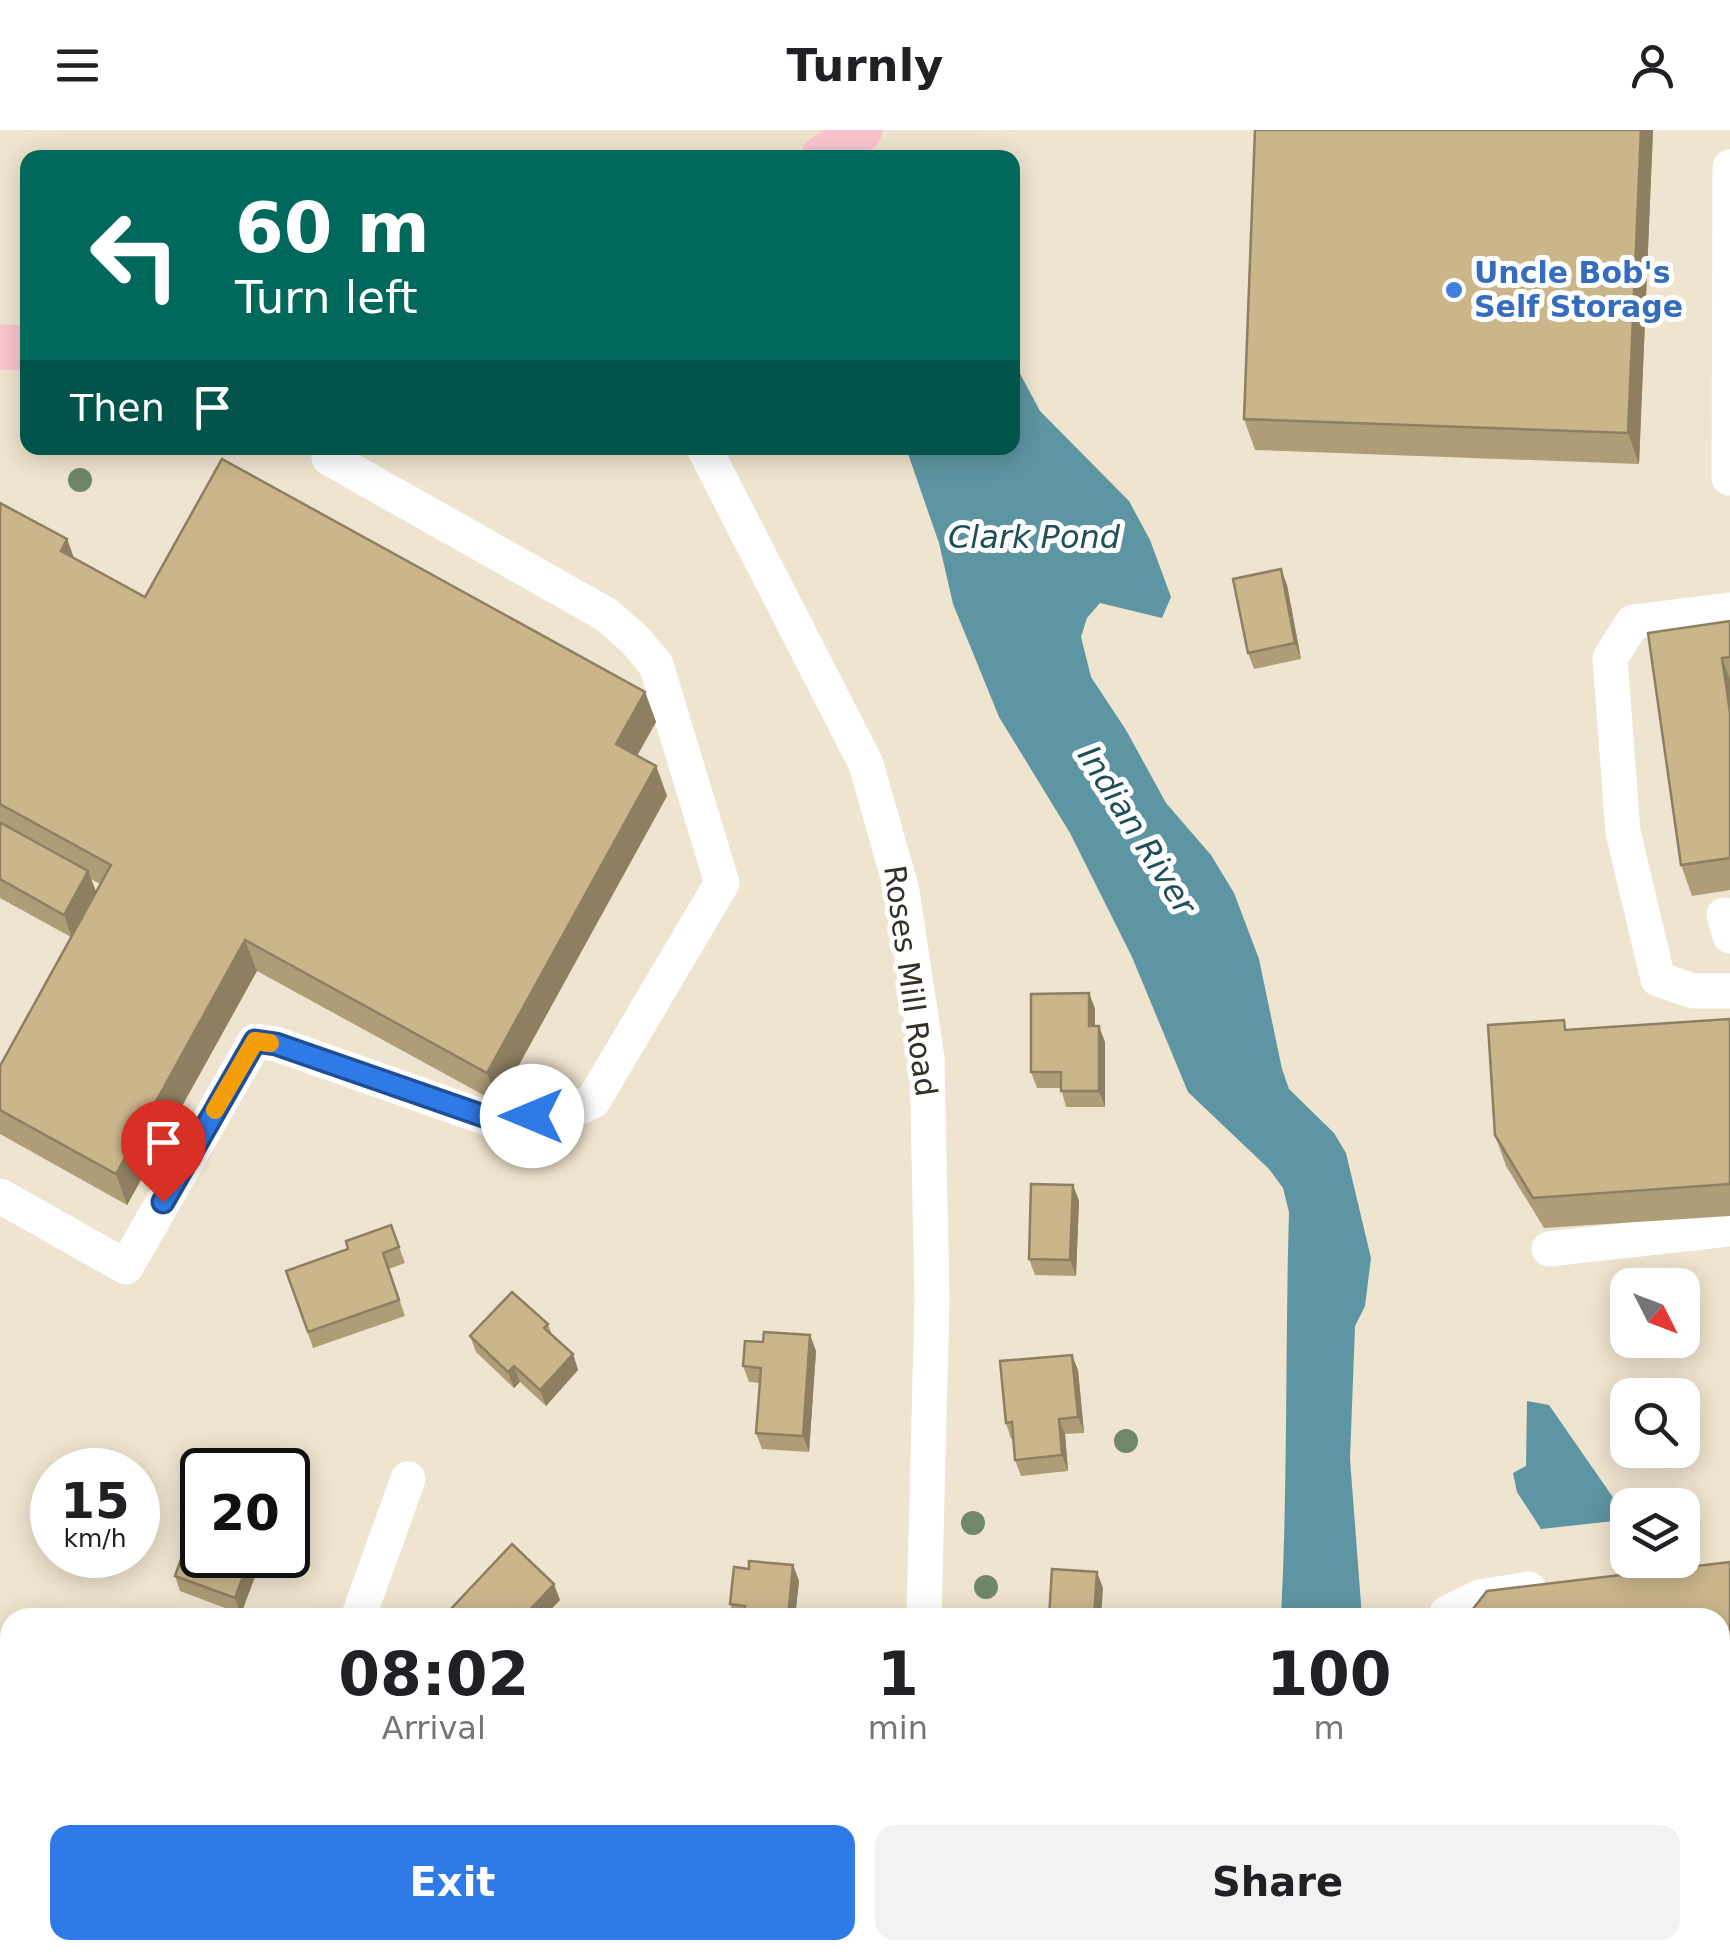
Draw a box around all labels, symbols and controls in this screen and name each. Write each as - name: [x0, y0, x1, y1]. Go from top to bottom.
- icon: menu: [50, 38, 105, 93]
- icon: person: [1625, 38, 1680, 93]
- text: Turnly: [787, 39, 943, 92]
- text: 60 m: [235, 187, 430, 269]
- icon: left: [70, 190, 200, 320]
- place label: Uncle Bob's Self Storage: [1474, 255, 1683, 324]
- text: Turn left: [235, 271, 418, 324]
- marker: Uncle Bob's Self Storage: [1443, 279, 1465, 301]
- icon: arrive: [185, 380, 240, 435]
- text: Then: [70, 386, 165, 430]
- water label: Clark Pond: [948, 518, 1121, 556]
- water label: Indian River: [1070, 739, 1205, 923]
- street label: Roses Mill Road: [877, 863, 944, 1099]
- position arrow: [480, 1064, 584, 1168]
- pin: [121, 1100, 206, 1203]
- icon: arrive: [136, 1115, 191, 1170]
- north arrow: [1610, 1268, 1700, 1358]
- map controls: [1610, 1268, 1700, 1578]
- button: search: [1610, 1378, 1700, 1468]
- speed limit sign: 20: [180, 1448, 310, 1578]
- text: 15: [60, 1472, 130, 1530]
- button: layers: [1610, 1488, 1700, 1578]
- text: km/h: [63, 1524, 127, 1553]
- text: 08:02: [338, 1639, 529, 1709]
- text: 1: [877, 1639, 919, 1709]
- text: 100: [1266, 1639, 1392, 1709]
- text: Arrival: [382, 1709, 486, 1747]
- text: min: [868, 1709, 928, 1747]
- text: m: [1313, 1709, 1345, 1747]
- button: Exit: [50, 1825, 855, 1940]
- button: Share: [875, 1825, 1680, 1940]

